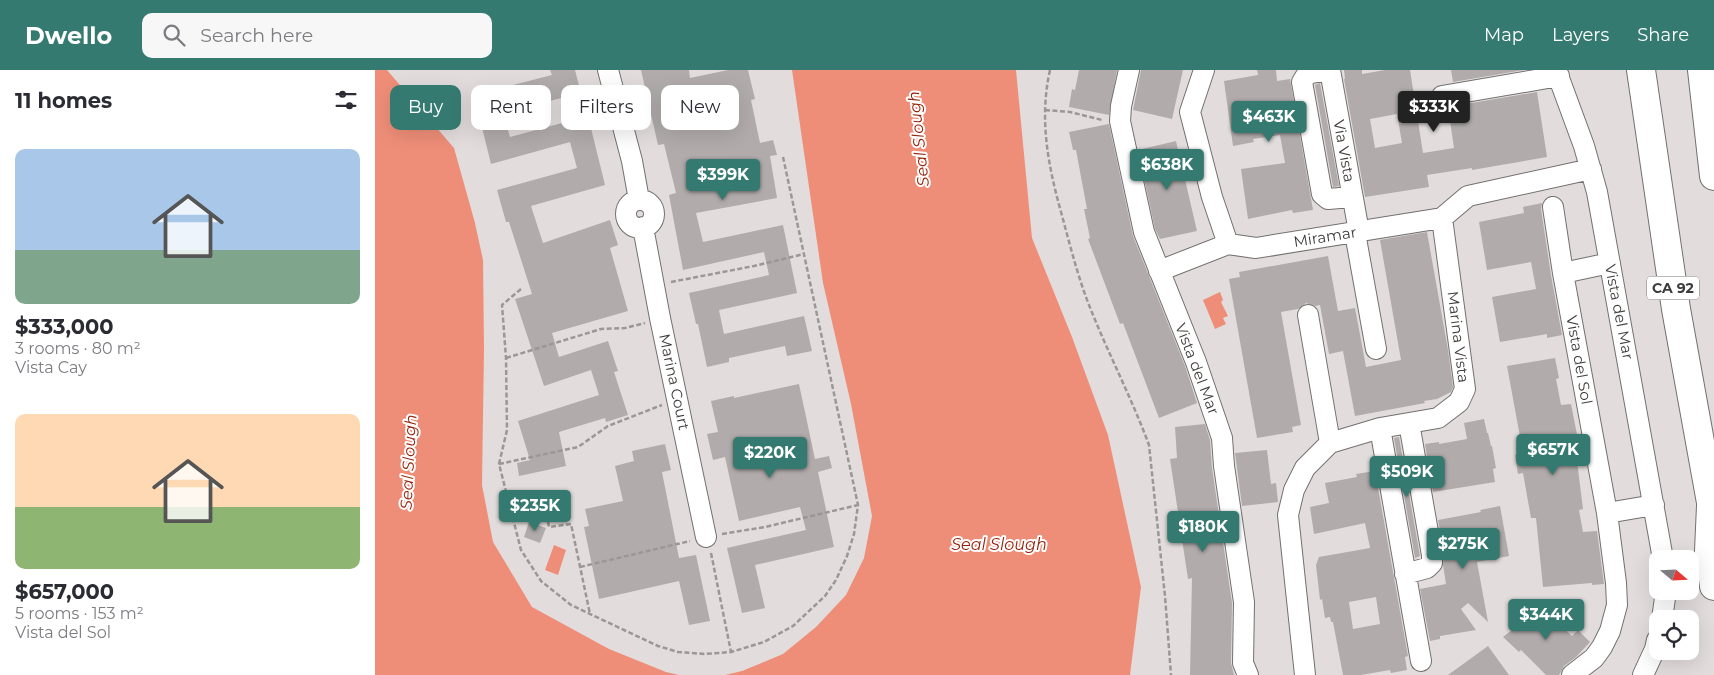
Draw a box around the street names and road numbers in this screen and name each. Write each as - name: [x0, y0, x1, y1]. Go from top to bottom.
- street label: Via Vista: [1330, 118, 1359, 184]
- street label: Miramar: [1292, 222, 1358, 251]
- street label: Vista del Mar: [1601, 263, 1638, 361]
- road number: CA 92: [1647, 277, 1699, 300]
- street label: Marina Vista: [1443, 290, 1474, 384]
- street label: Vista del Sol: [1562, 314, 1597, 406]
- street label: Vista del Mar: [1171, 320, 1224, 417]
- street label: Marina Court: [655, 332, 694, 432]

